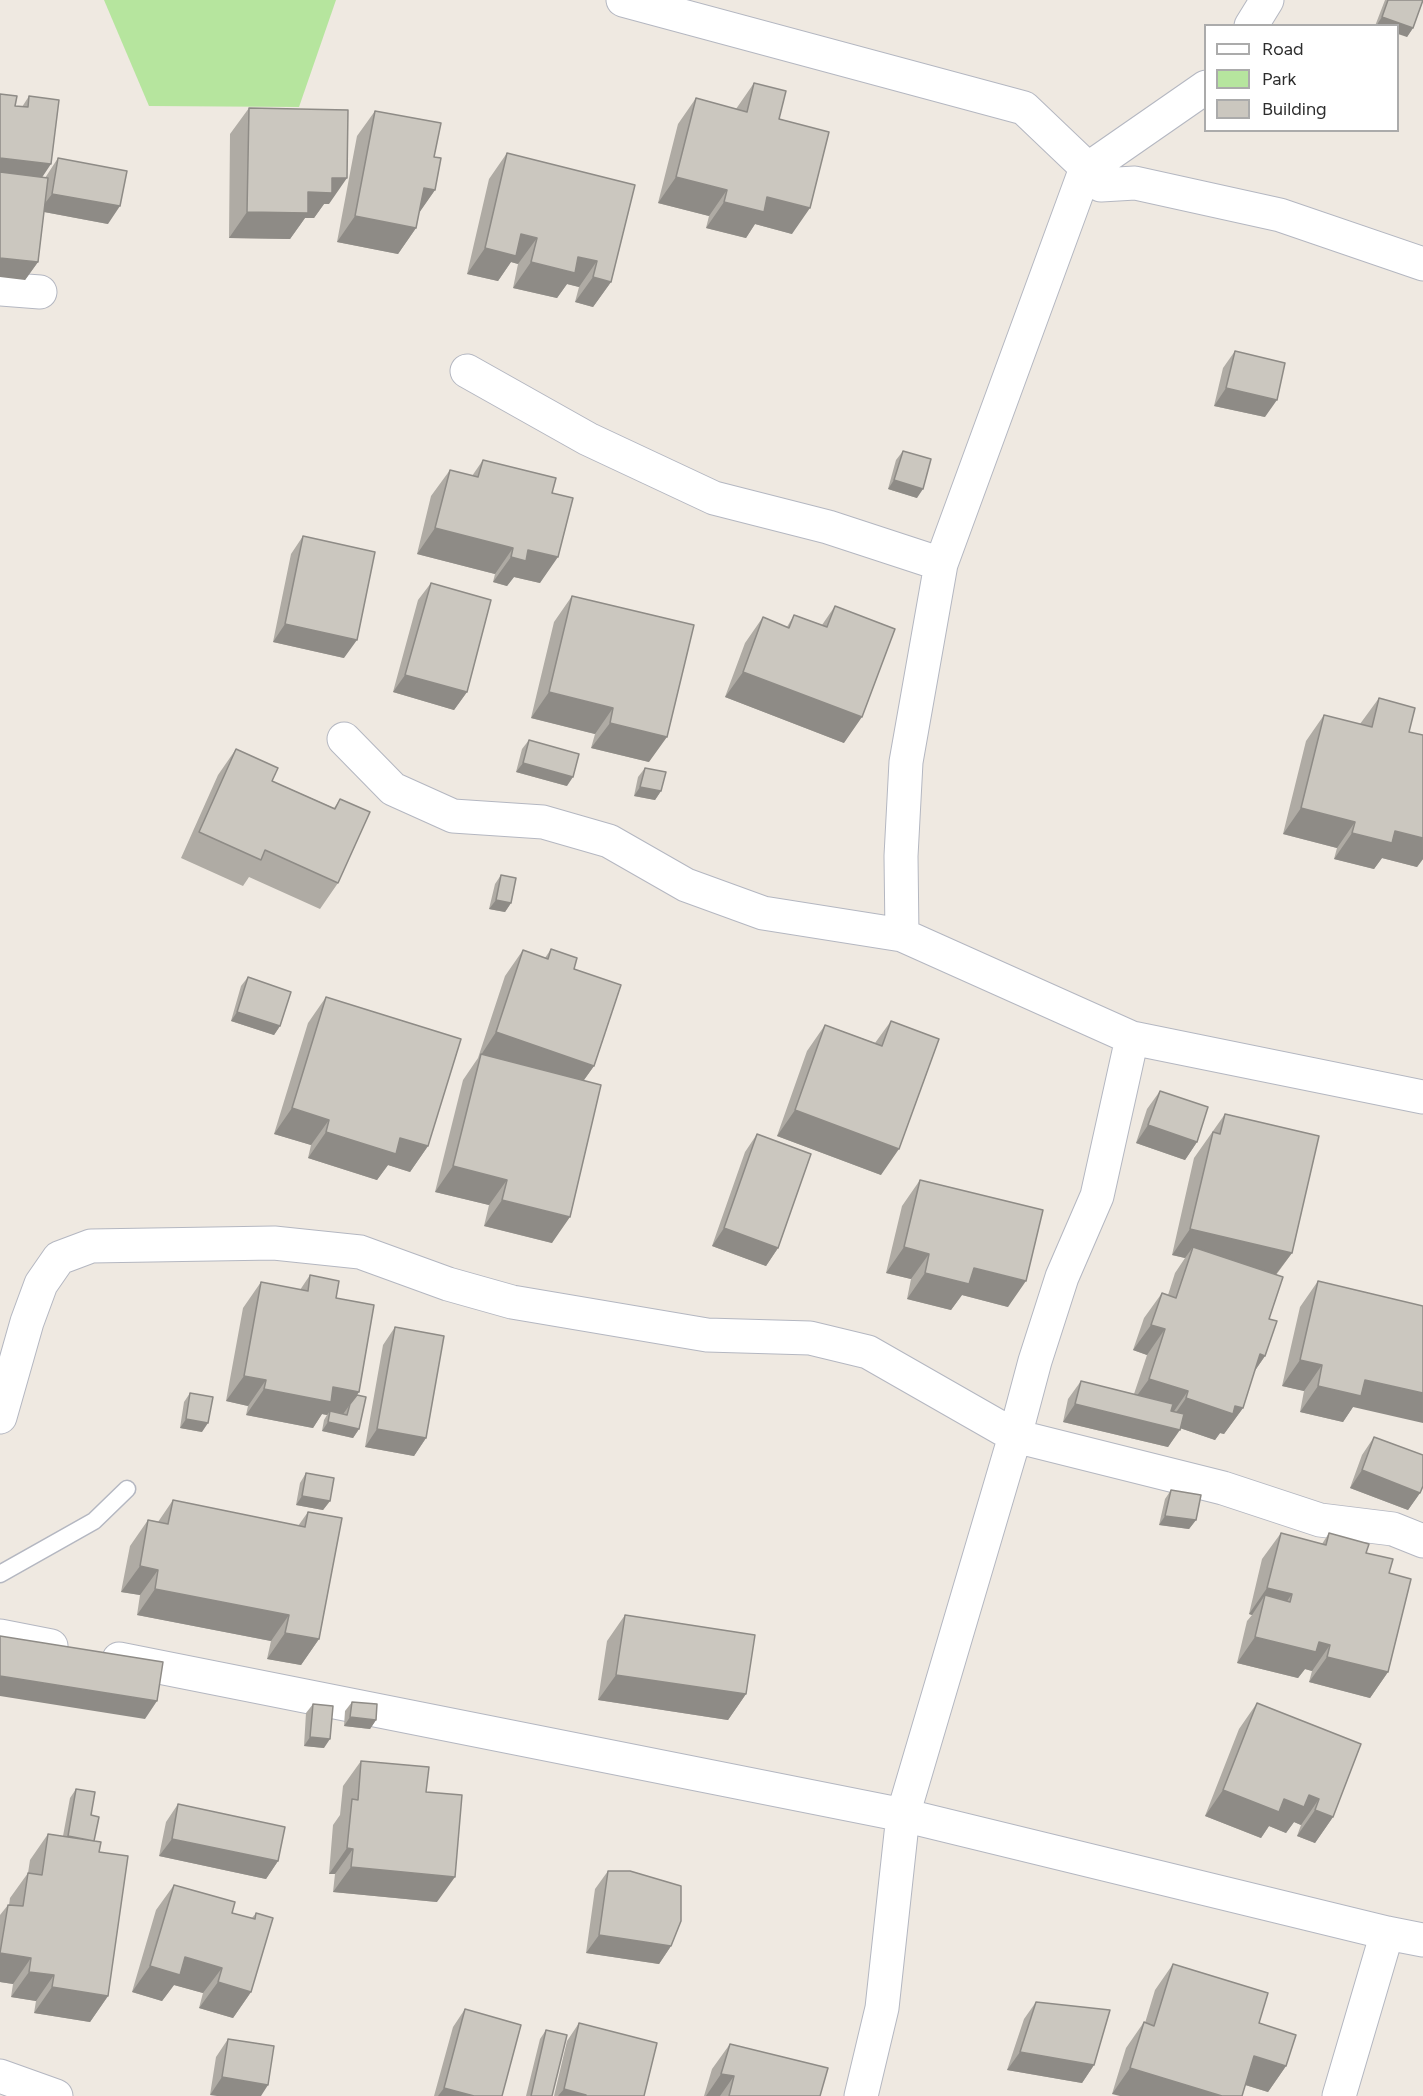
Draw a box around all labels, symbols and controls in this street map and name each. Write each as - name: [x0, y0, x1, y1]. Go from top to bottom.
- legend: [1204, 24, 1399, 132]
- text: Road: [1262, 38, 1303, 60]
- text: Park: [1262, 68, 1296, 90]
- text: Building: [1262, 98, 1327, 120]

